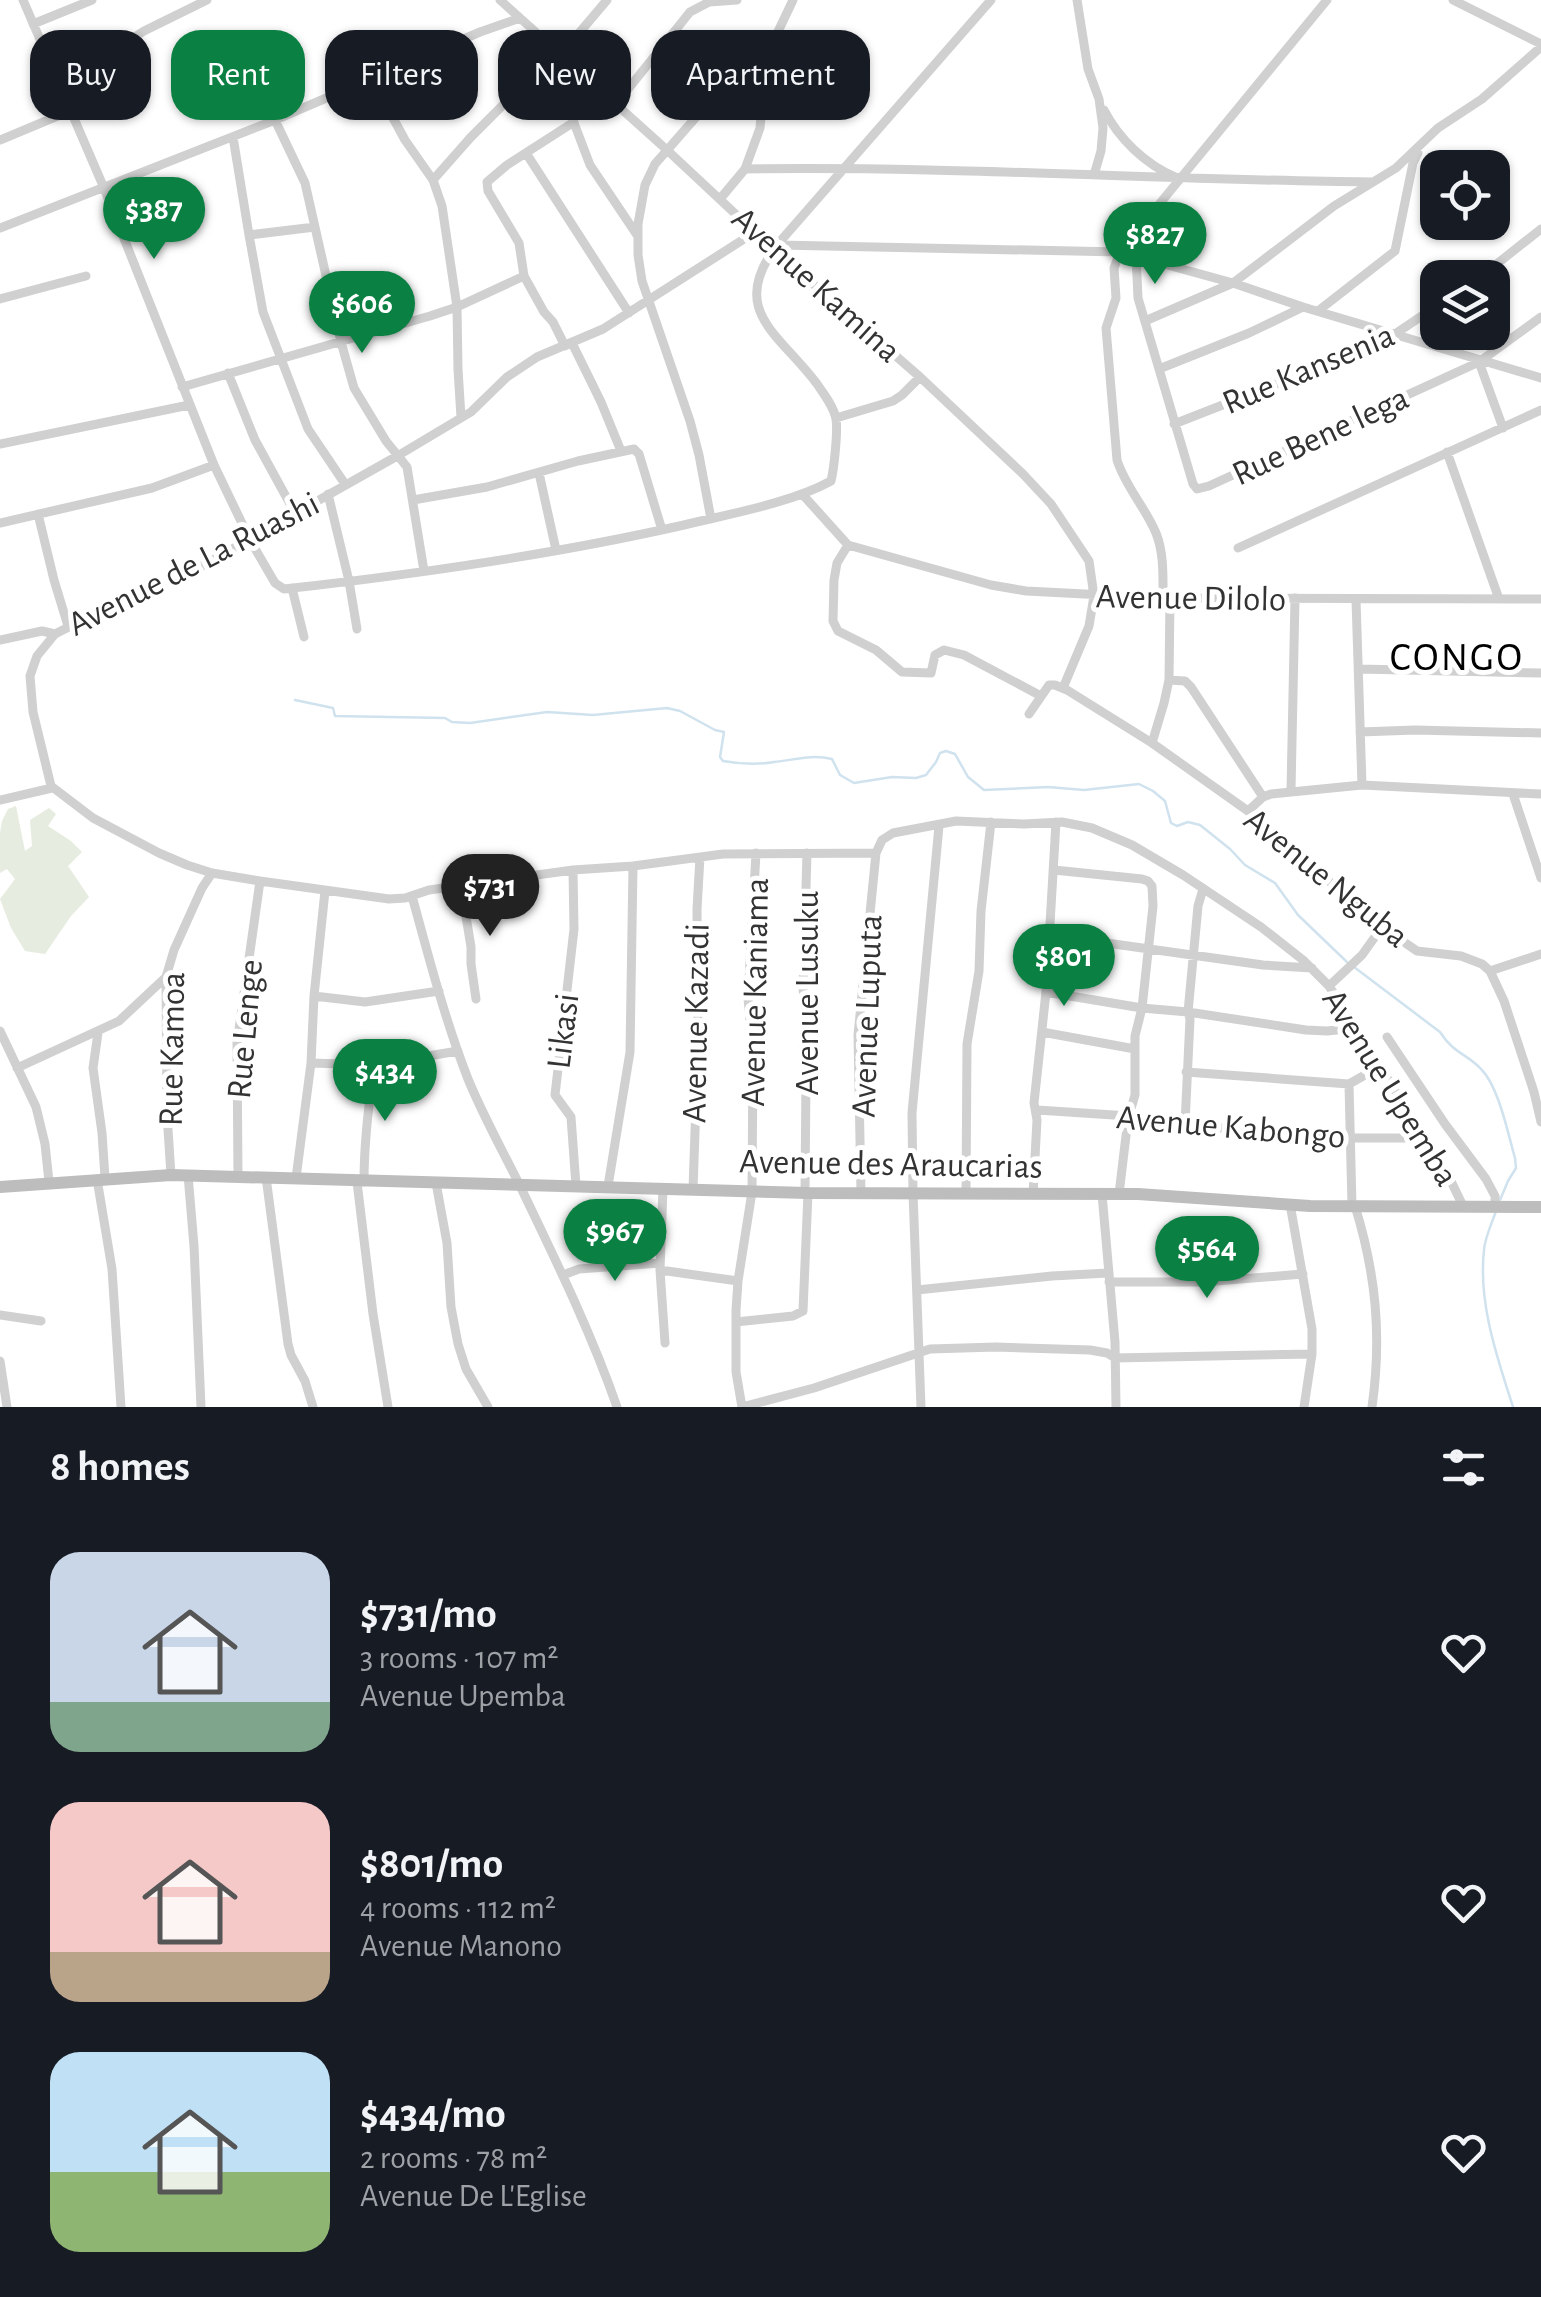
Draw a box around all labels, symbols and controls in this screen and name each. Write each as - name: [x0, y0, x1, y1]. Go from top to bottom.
- chip: Buy: [30, 30, 151, 120]
- chip: Rent: [171, 30, 305, 120]
- chip: Filters: [325, 30, 478, 120]
- chip: New: [498, 30, 631, 120]
- chip: Apartment: [651, 30, 870, 120]
- map controls: [1420, 150, 1510, 350]
- button: locate: [1420, 150, 1510, 240]
- pin: $387: [95, 177, 213, 262]
- text: $387: [125, 193, 183, 225]
- street label: Avenue Kamina: [725, 201, 907, 369]
- pin: $827: [1096, 202, 1214, 287]
- text: $827: [1125, 218, 1185, 250]
- button: layers: [1420, 260, 1510, 350]
- pin: $606: [303, 271, 421, 356]
- text: $606: [331, 287, 393, 319]
- street label: Rue Kansenia: [1218, 318, 1400, 421]
- street label: Rue Bene lega: [1227, 380, 1414, 492]
- street label: Avenue de La Ruashi: [62, 486, 325, 643]
- street label: Avenue Dilolo: [1095, 579, 1287, 618]
- district label: CONGO: [1390, 638, 1524, 678]
- street label: Avenue Nguba: [1237, 802, 1415, 955]
- pin: $731: [431, 854, 549, 939]
- text: $731: [463, 870, 517, 902]
- street label: Avenue Kaniama: [736, 877, 775, 1107]
- street label: Avenue Lusuku: [790, 890, 825, 1095]
- street label: Avenue Luputa: [846, 914, 889, 1118]
- street label: Avenue Kazadi: [677, 923, 716, 1123]
- pin: $801: [1005, 924, 1123, 1009]
- text: $801: [1035, 940, 1093, 972]
- street label: Rue Lenge: [222, 958, 269, 1100]
- street label: Rue Kamoa: [154, 972, 191, 1127]
- street label: Avenue Upemba: [1315, 983, 1464, 1193]
- street label: Likasi: [541, 991, 585, 1071]
- pin: $434: [326, 1039, 444, 1124]
- text: $434: [355, 1055, 415, 1087]
- street label: Avenue Kabongo: [1115, 1100, 1347, 1155]
- street label: Avenue des Araucarias: [739, 1144, 1043, 1185]
- pin: $967: [556, 1199, 674, 1284]
- text: $967: [585, 1215, 645, 1247]
- pin: $564: [1148, 1216, 1266, 1301]
- text: $564: [1177, 1232, 1237, 1264]
- icon: filters: [1436, 1440, 1491, 1495]
- text: 8 homes: [50, 1446, 190, 1488]
- icon: home: [130, 1592, 250, 1712]
- text: $731/mo: [360, 1593, 497, 1635]
- icon: heart: [1436, 1625, 1491, 1680]
- text: 3 rooms · 107 m²: [360, 1642, 559, 1674]
- text: Avenue Upemba: [360, 1680, 566, 1712]
- icon: home: [130, 1842, 250, 1962]
- text: $801/mo: [360, 1843, 503, 1885]
- icon: heart: [1436, 1875, 1491, 1930]
- text: 4 rooms · 112 m²: [360, 1892, 556, 1924]
- text: Avenue Manono: [360, 1930, 562, 1962]
- icon: home: [130, 2092, 250, 2212]
- text: $434/mo: [360, 2093, 506, 2135]
- icon: heart: [1436, 2125, 1491, 2180]
- text: 2 rooms · 78 m²: [360, 2142, 547, 2174]
- text: Avenue De L'Eglise: [360, 2180, 587, 2212]

